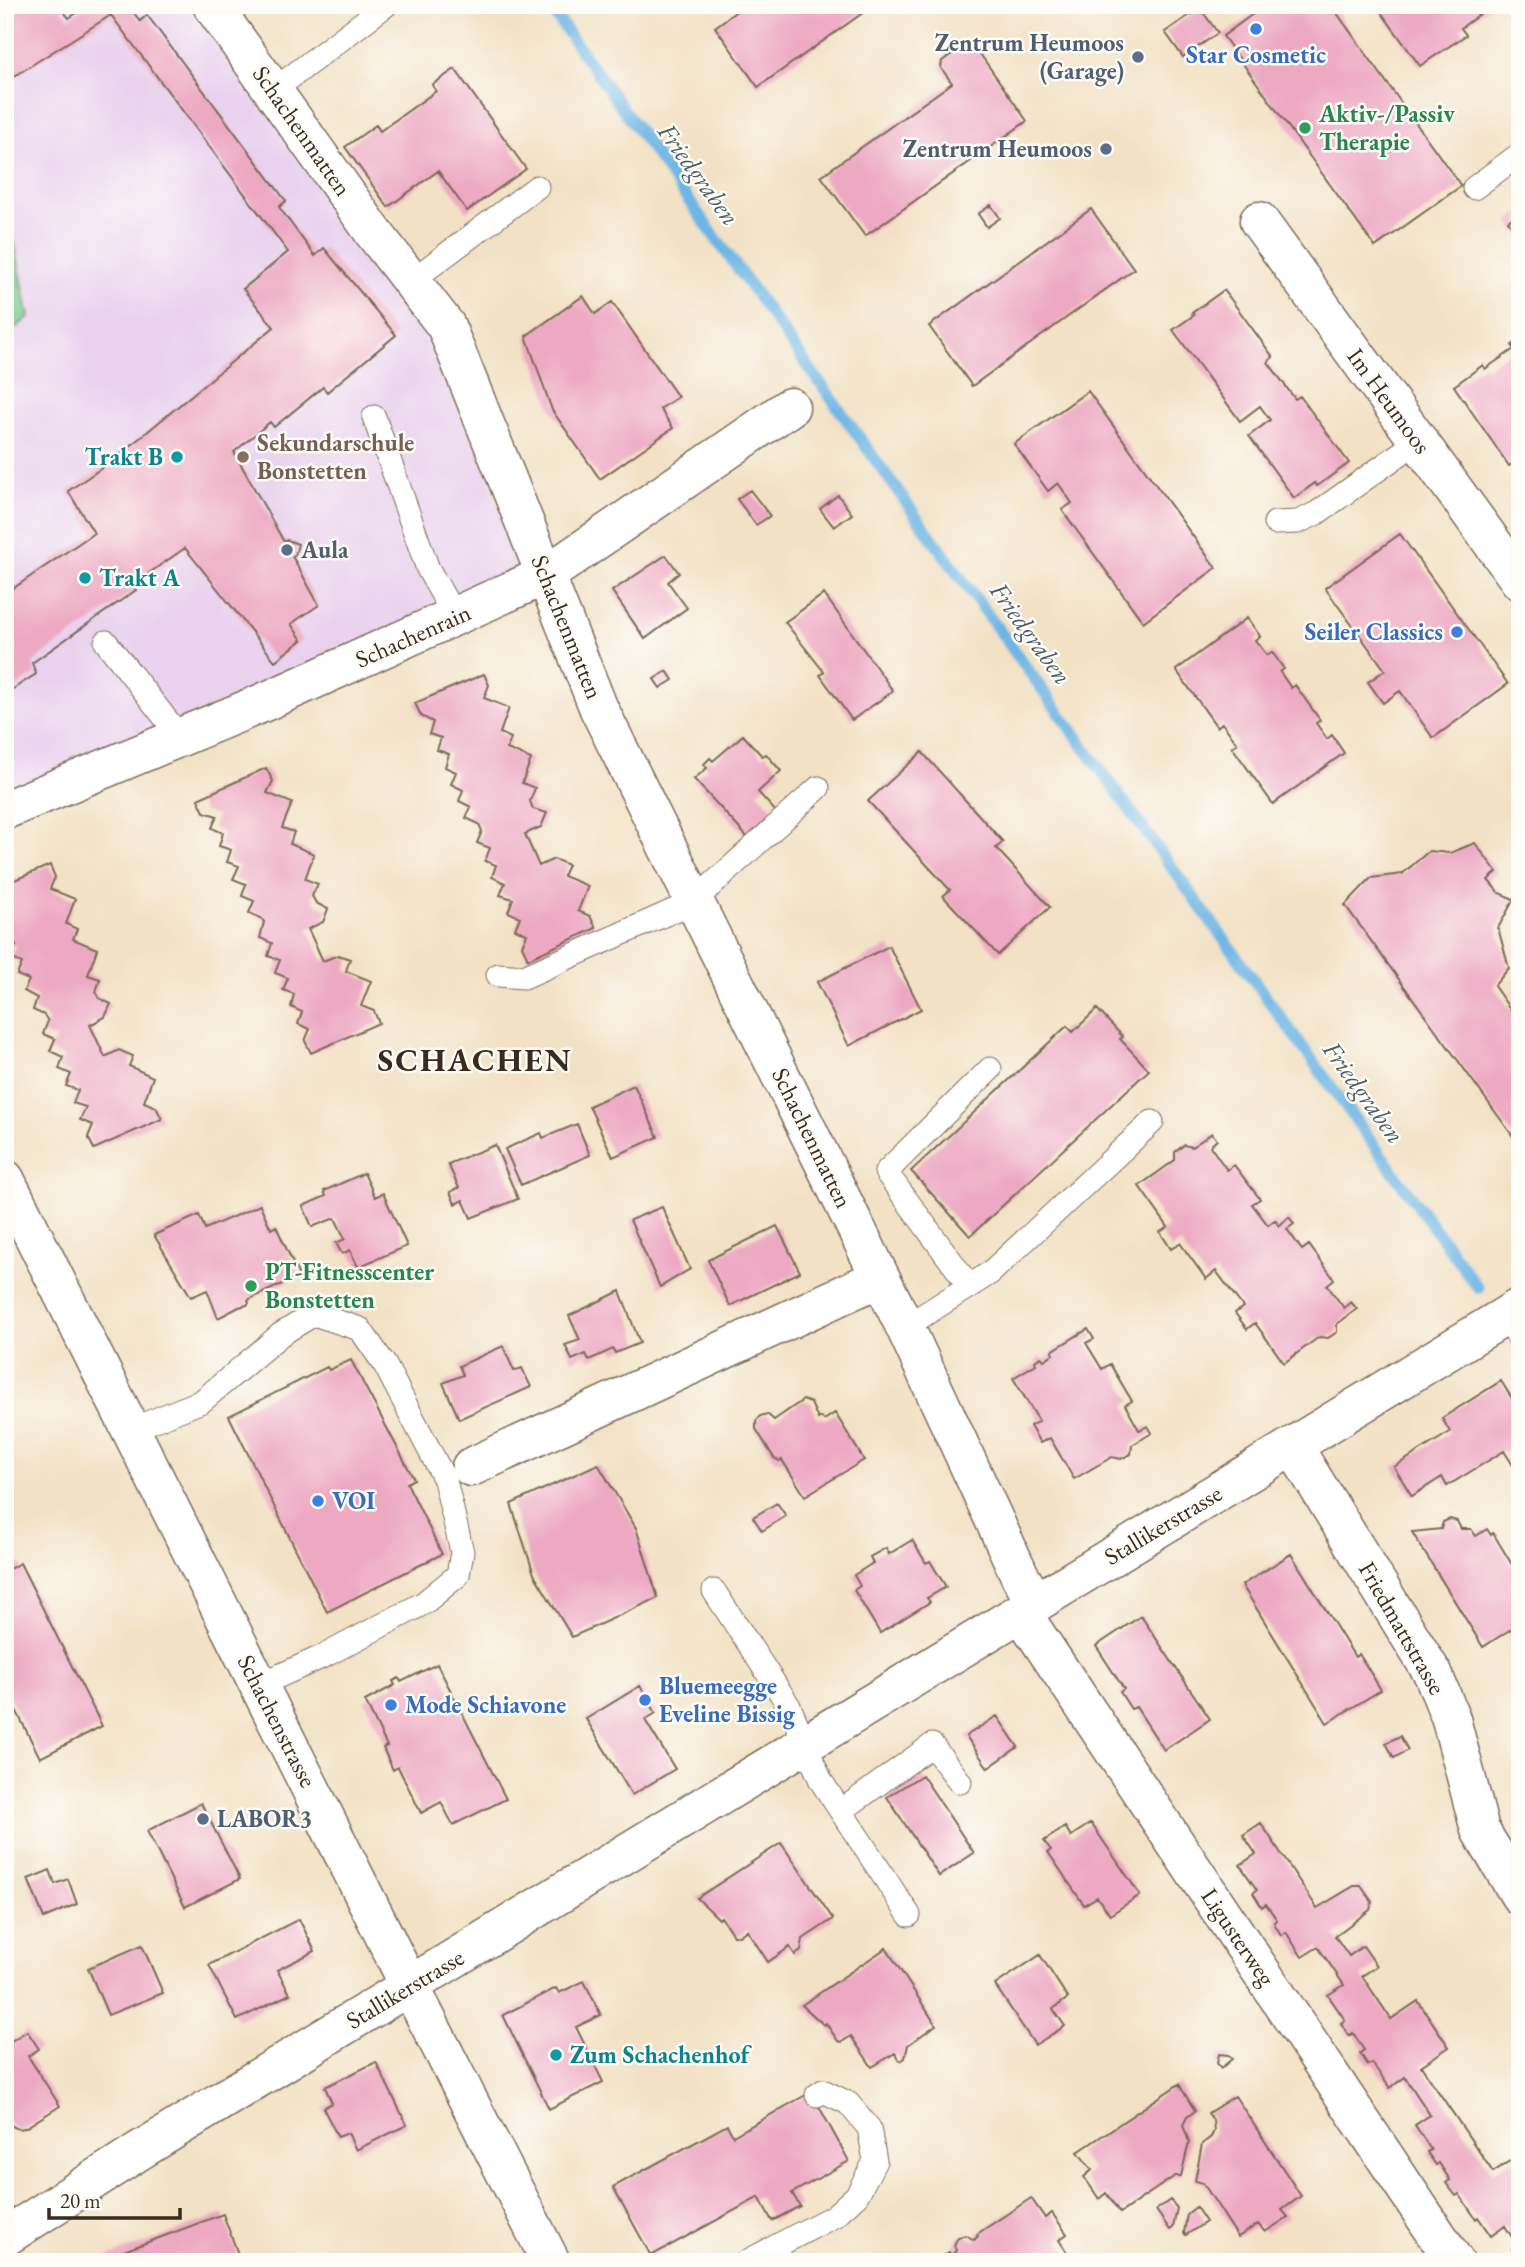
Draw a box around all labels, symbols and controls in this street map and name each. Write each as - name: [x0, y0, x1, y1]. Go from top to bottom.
- marker: Star Cosmetic: [1248, 21, 1264, 37]
- place label: Zentrum Heumoos (Garage): [935, 27, 1124, 87]
- place label: Star Cosmetic: [1186, 39, 1326, 70]
- marker: Zentrum Heumoos (Garage): [1130, 49, 1146, 65]
- street label: Schachenmatten: [246, 59, 359, 202]
- place label: Aktiv-/Passiv Therapie: [1318, 98, 1455, 157]
- water label: Friedgraben: [650, 115, 748, 232]
- marker: Aktiv-/Passiv Therapie: [1297, 120, 1313, 136]
- place label: Zentrum Heumoos: [903, 133, 1092, 164]
- marker: Zentrum Heumoos: [1098, 141, 1114, 157]
- street label: Im Heumoos: [1341, 342, 1438, 460]
- place label: Sekundarschule Bonstetten: [257, 427, 414, 486]
- place label: Trakt B: [84, 441, 163, 472]
- marker: Trakt B: [169, 449, 185, 465]
- marker: Sekundarschule Bonstetten: [235, 449, 251, 465]
- place label: Aula: [300, 534, 349, 565]
- marker: Aula: [279, 542, 295, 558]
- street label: Schachenmatten: [525, 550, 610, 704]
- place label: Trakt A: [99, 562, 181, 593]
- marker: Trakt A: [77, 570, 93, 586]
- water label: Friedgraben: [982, 574, 1080, 691]
- street label: Schachenrain: [350, 596, 476, 675]
- place label: Seiler Classics: [1304, 616, 1443, 647]
- marker: Seiler Classics: [1449, 624, 1465, 640]
- water label: Friedgraben: [1315, 1033, 1413, 1150]
- district label: SCHACHEN: [377, 1039, 573, 1081]
- street label: Schachenmatten: [765, 1063, 860, 1213]
- place label: PT-Fitnesscenter Bonstetten: [265, 1256, 434, 1315]
- marker: PT-Fitnesscenter Bonstetten: [243, 1278, 259, 1294]
- street label: Stallikerstrasse: [1098, 1477, 1227, 1572]
- place label: VOI: [332, 1485, 375, 1516]
- marker: VOI: [310, 1493, 326, 1509]
- street label: Friedmattstrasse: [1352, 1556, 1453, 1700]
- street label: Schachenstrasse: [231, 1649, 324, 1792]
- place label: Bluemeegge Eveline Bissig: [659, 1670, 796, 1730]
- place label: Mode Schiavone: [405, 1689, 566, 1720]
- marker: Bluemeegge Eveline Bissig: [637, 1692, 653, 1708]
- marker: Mode Schiavone: [383, 1697, 399, 1713]
- place label: LABOR3: [217, 1803, 312, 1834]
- marker: LABOR3: [195, 1811, 211, 1827]
- street label: Ligusterweg: [1194, 1882, 1283, 1992]
- street label: Stallikerstrasse: [340, 1941, 469, 2036]
- place label: Zum Schachenhof: [570, 2039, 752, 2070]
- marker: Zum Schachenhof: [548, 2047, 564, 2063]
- scale bar: [49, 2176, 180, 2220]
- text: 20 m: [60, 2187, 101, 2214]

